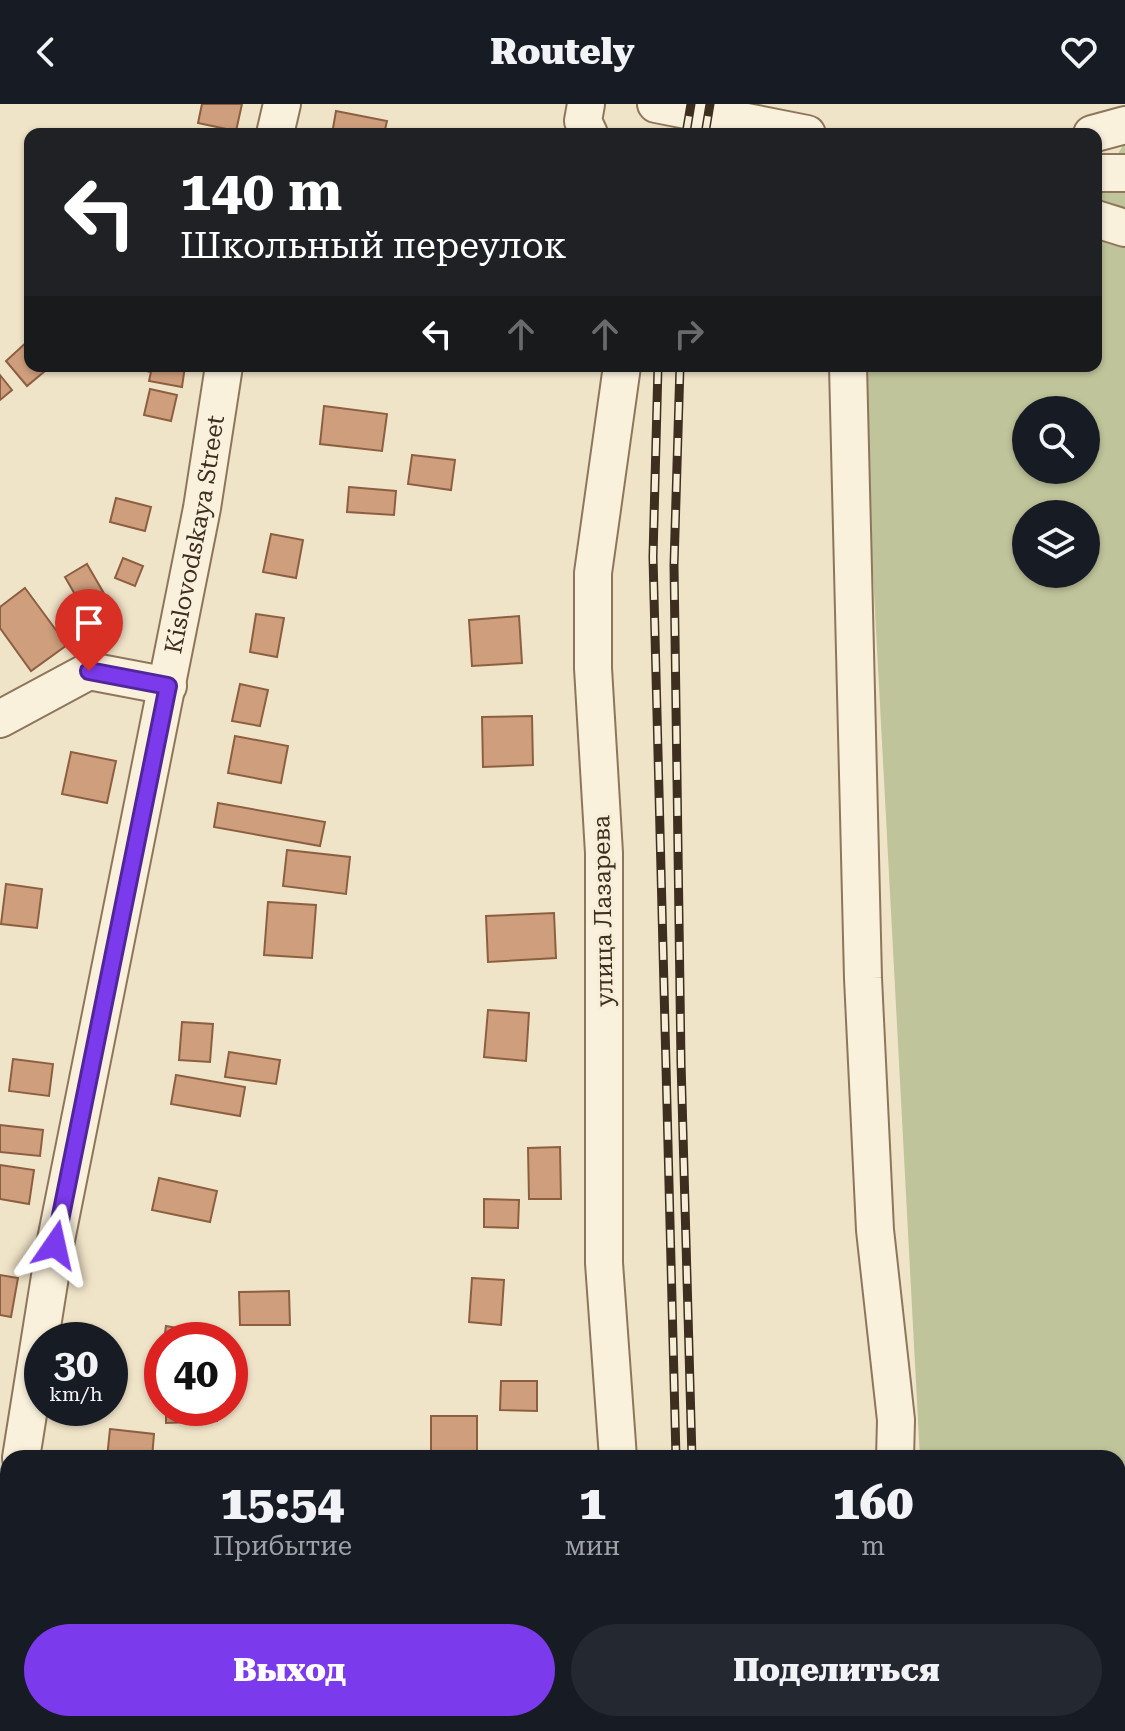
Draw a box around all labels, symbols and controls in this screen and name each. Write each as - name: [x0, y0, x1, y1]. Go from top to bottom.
- icon: back: [24, 30, 68, 74]
- icon: heart: [1057, 30, 1101, 74]
- text: Routely: [490, 31, 635, 73]
- text: 140 m: [180, 158, 342, 224]
- icon: left: [48, 160, 152, 264]
- text: Школьный переулок: [180, 225, 567, 267]
- icon: left: [415, 312, 459, 356]
- icon: ahead: [499, 312, 543, 356]
- icon: ahead: [583, 312, 627, 356]
- icon: right: [667, 312, 711, 356]
- map controls: [1012, 396, 1100, 588]
- button: search: [1012, 396, 1100, 484]
- street label: Kislovodskaya Street: [159, 413, 230, 656]
- button: layers: [1012, 500, 1100, 588]
- pin: [55, 589, 123, 671]
- icon: arrive: [67, 601, 111, 645]
- street label: улица Лазарева: [587, 815, 619, 1007]
- position arrow: [13, 1203, 97, 1287]
- speed limit sign: 40: [144, 1322, 248, 1426]
- text: 30: [54, 1340, 98, 1387]
- text: km/h: [49, 1382, 103, 1406]
- text: 15:54: [221, 1475, 344, 1531]
- text: 1: [579, 1475, 606, 1531]
- text: 160: [833, 1475, 913, 1531]
- text: Прибытие: [213, 1531, 352, 1561]
- text: мин: [565, 1531, 620, 1561]
- text: m: [861, 1531, 885, 1561]
- button: Выход: [24, 1624, 555, 1716]
- button: Поделиться: [571, 1624, 1102, 1716]

